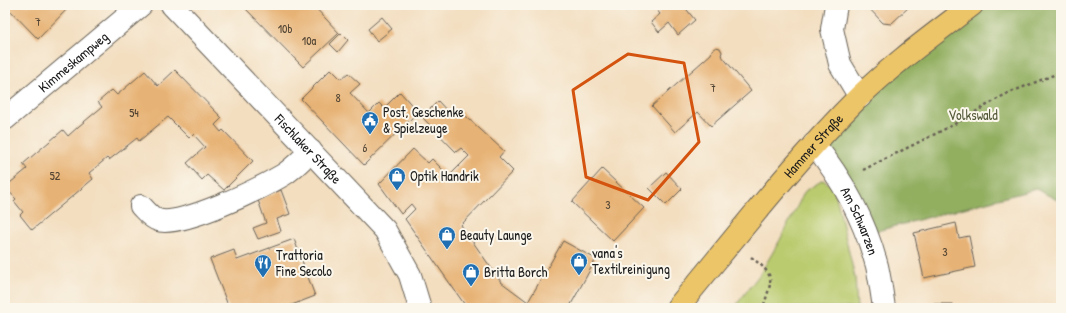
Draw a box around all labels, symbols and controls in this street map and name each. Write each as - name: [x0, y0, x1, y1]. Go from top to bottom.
- house number: 7: [35, 13, 41, 30]
- house number: 10b: [278, 20, 292, 37]
- street label: Kimmeskampweg: [34, 27, 112, 96]
- house number: 10a: [302, 32, 317, 49]
- house number: 7: [710, 79, 716, 96]
- house number: 8: [335, 89, 341, 106]
- place label: Post, Geschenke & Spielzeuge: [383, 102, 464, 138]
- house number: 54: [129, 104, 139, 121]
- park label: Volkswald: [948, 105, 998, 124]
- street label: Fischlaker Straße: [270, 109, 346, 188]
- street label: Hammer Straße: [779, 109, 847, 182]
- public building icon: Post, Geschenke & Spielzeuge: [360, 110, 380, 135]
- house number: 6: [363, 139, 368, 156]
- shop icon: Optik Handrik: [387, 166, 407, 191]
- place label: Optik Handrik: [410, 166, 479, 186]
- house number: 52: [50, 167, 61, 184]
- street label: Am Schwarzen: [837, 183, 883, 257]
- house number: 3: [605, 196, 611, 213]
- shop icon: Beauty Launge: [437, 225, 457, 250]
- place label: Beauty Launge: [460, 225, 533, 245]
- place label: vana's Textilreinigung: [592, 243, 670, 279]
- house number: 3: [942, 243, 948, 260]
- place label: Trattoria Fine Secolo: [275, 245, 332, 280]
- shop icon: vana's Textilreinigung: [569, 251, 589, 276]
- restaurant icon: Trattoria Fine Secolo: [253, 253, 273, 278]
- shop icon: Britta Borch: [461, 262, 481, 287]
- place label: Britta Borch: [484, 262, 548, 281]

